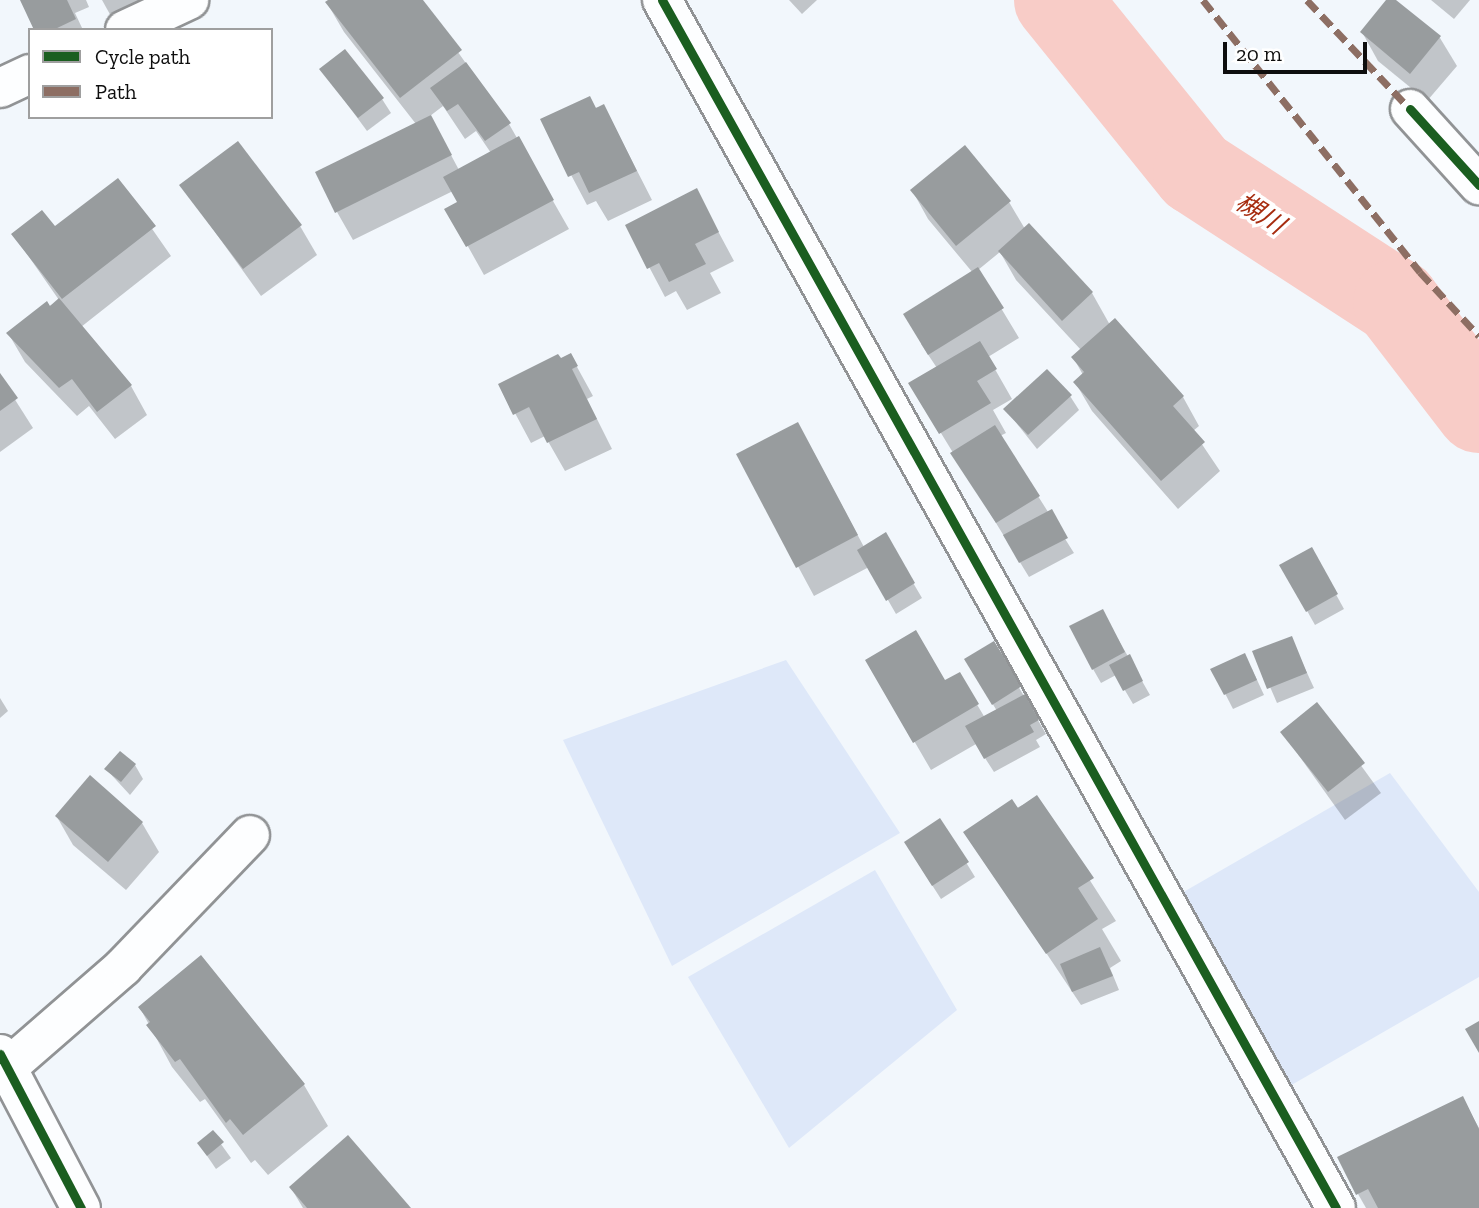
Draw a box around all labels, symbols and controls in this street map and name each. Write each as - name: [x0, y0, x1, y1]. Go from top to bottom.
- legend: [28, 28, 273, 119]
- scale bar: [1227, 28, 1370, 72]
- text: 20 m: [1236, 41, 1282, 66]
- text: Cycle path: [95, 44, 190, 69]
- text: Path: [95, 79, 137, 104]
- water label: 槻川: [1230, 187, 1290, 241]

